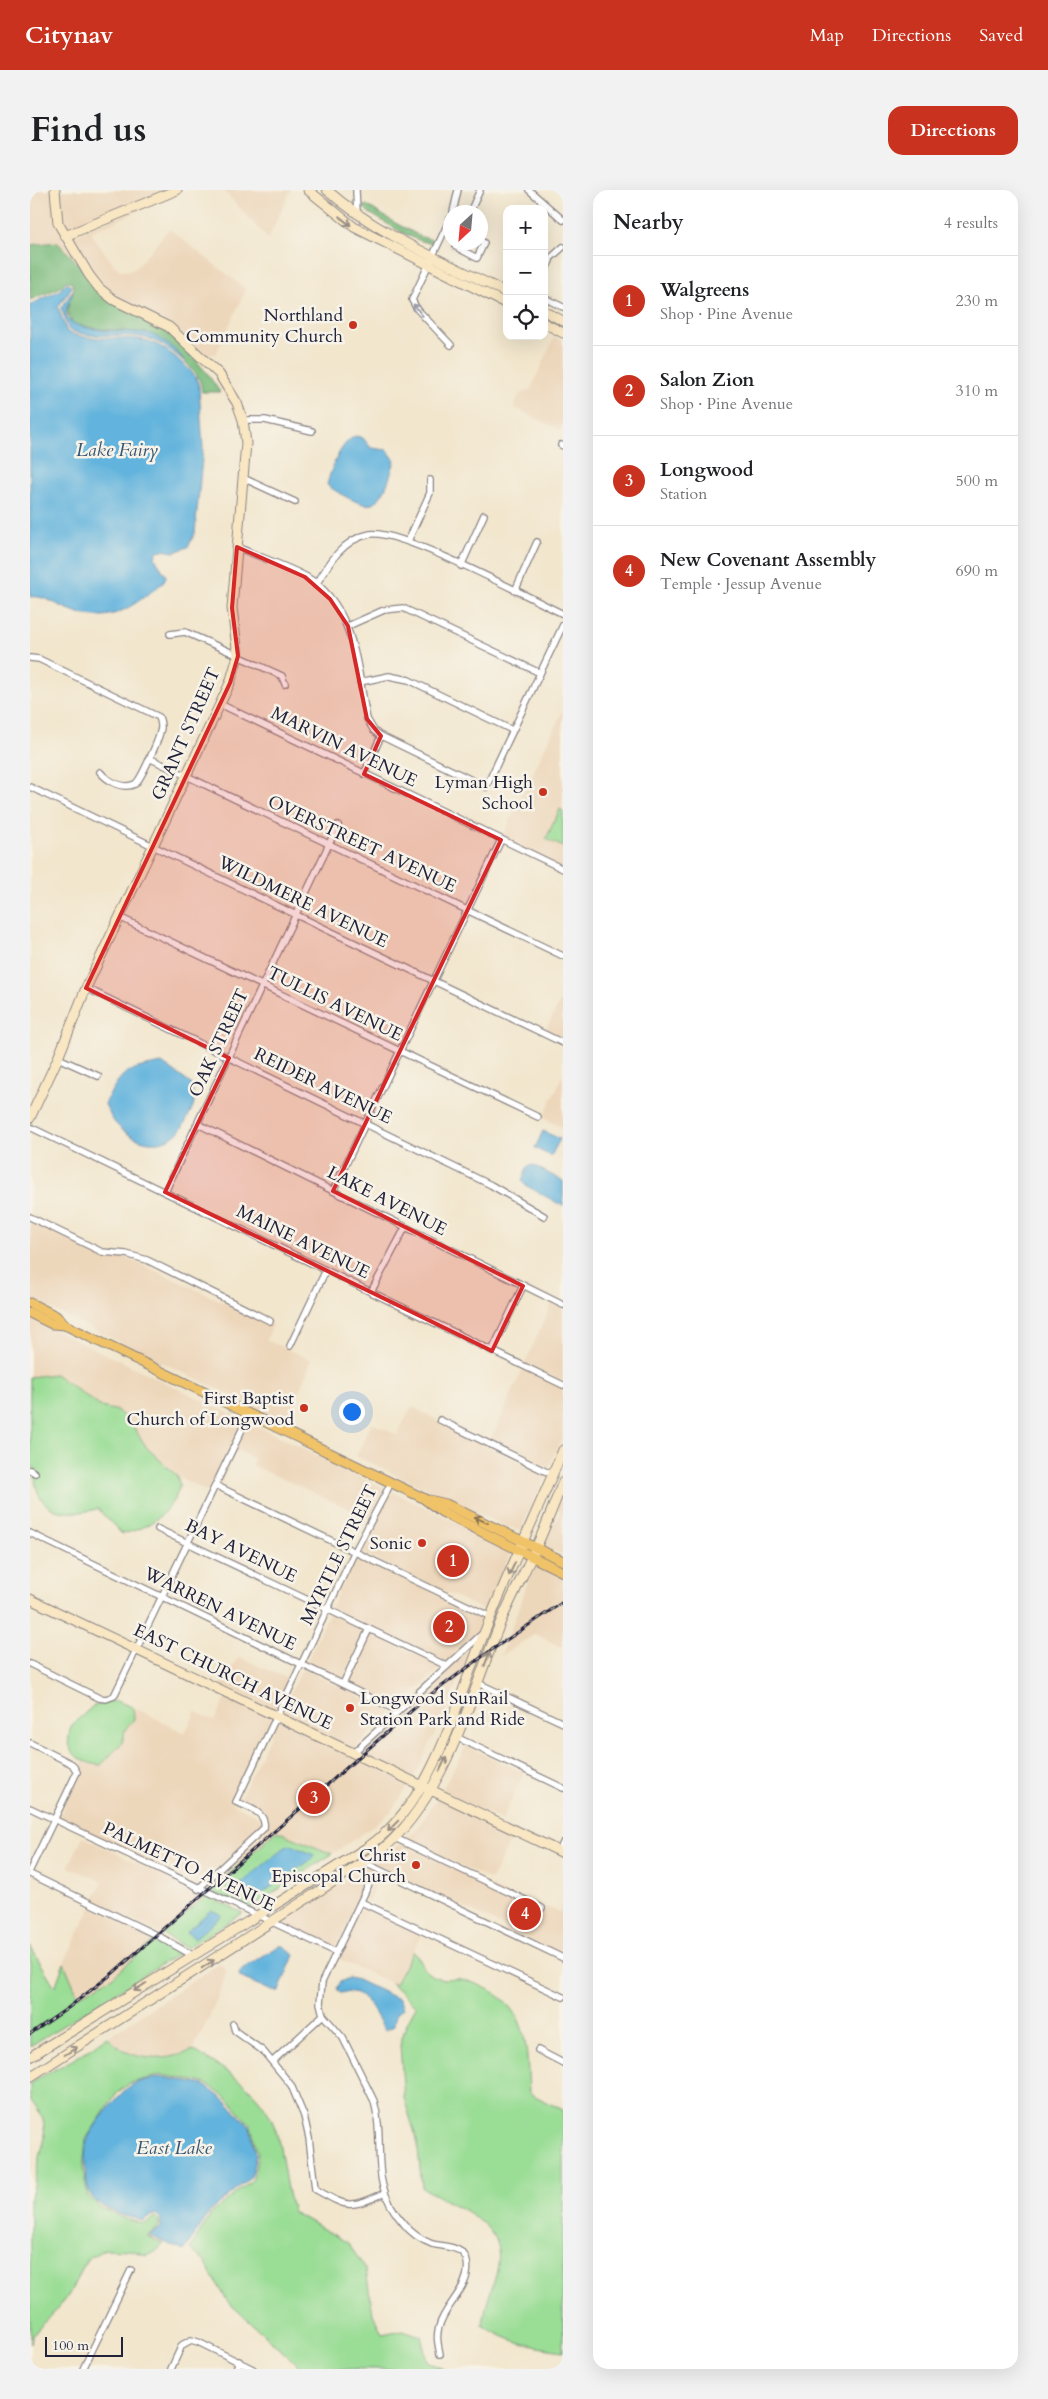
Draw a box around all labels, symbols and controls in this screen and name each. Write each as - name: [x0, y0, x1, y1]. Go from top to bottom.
- text: Citynav: [25, 19, 113, 52]
- text: Map: [810, 23, 844, 48]
- text: Directions: [872, 23, 951, 48]
- text: Saved: [979, 23, 1023, 48]
- text: Find us: [30, 106, 146, 154]
- button: Directions: [888, 106, 1018, 155]
- north arrow: [443, 205, 488, 250]
- map controls: [503, 205, 548, 340]
- button: +: [503, 205, 548, 250]
- text: Nearby: [613, 208, 684, 237]
- text: 4 results: [944, 212, 998, 234]
- one-way arrow: [338, 215, 351, 226]
- button: −: [503, 250, 548, 295]
- text: Walgreens: [660, 277, 749, 303]
- text: 1: [625, 290, 633, 312]
- text: 230 m: [956, 290, 998, 312]
- button: locate: [503, 295, 548, 340]
- place label: Northland Community Church: [186, 303, 343, 349]
- one-way arrow: [413, 303, 424, 316]
- text: Shop · Pine Avenue: [660, 303, 793, 325]
- marker: Northland Community Church: [347, 319, 359, 331]
- text: Salon Zion: [660, 367, 754, 393]
- text: 2: [625, 380, 633, 402]
- text: 310 m: [956, 380, 998, 402]
- text: Shop · Pine Avenue: [660, 393, 793, 415]
- water label: Lake Fairy: [76, 437, 158, 463]
- text: Longwood: [660, 457, 754, 483]
- text: 3: [625, 470, 633, 492]
- text: 500 m: [956, 470, 998, 492]
- text: Station: [660, 483, 707, 505]
- text: New Covenant Assembly: [660, 547, 876, 573]
- text: 4: [625, 560, 633, 582]
- text: 690 m: [956, 560, 998, 582]
- text: Temple · Jessup Avenue: [660, 573, 822, 595]
- street label: GRANT STREET: [145, 664, 227, 804]
- street label: MARVIN AVENUE: [267, 701, 421, 793]
- place label: Lyman High School: [434, 770, 533, 816]
- marker: Lyman High School: [537, 786, 549, 798]
- street label: OVERSTREET AVENUE: [264, 789, 460, 899]
- street label: WILDMERE AVENUE: [213, 849, 392, 954]
- street label: TULLIS AVENUE: [263, 960, 407, 1048]
- street label: OAK STREET: [183, 985, 255, 1101]
- street label: REIDER AVENUE: [250, 1042, 396, 1130]
- street label: LAKE AVENUE: [323, 1160, 451, 1242]
- street label: MAINE AVENUE: [232, 1199, 374, 1285]
- place label: First Baptist Church of Longwood: [127, 1386, 294, 1432]
- your location: [339, 1399, 365, 1425]
- marker: First Baptist Church of Longwood: [298, 1402, 310, 1414]
- street label: MYRTLE STREET: [294, 1481, 384, 1629]
- street label: BAY AVENUE: [181, 1513, 301, 1589]
- one-way arrow: [473, 1515, 488, 1525]
- place label: Sonic: [370, 1531, 412, 1556]
- marker: Sonic: [416, 1537, 428, 1549]
- pin: 1: [437, 1542, 469, 1580]
- street label: WARREN AVENUE: [138, 1561, 301, 1657]
- one-way arrow: [507, 1561, 517, 1576]
- pin: 2: [433, 1608, 465, 1646]
- street label: EAST CHURCH AVENUE: [129, 1618, 337, 1736]
- one-way arrow: [483, 1652, 492, 1667]
- place label: Longwood SunRail Station Park and Ride: [360, 1686, 525, 1732]
- marker: Longwood SunRail Station Park and Ride: [344, 1702, 356, 1714]
- one-way arrow: [438, 1756, 448, 1771]
- pin: 3: [298, 1779, 330, 1817]
- street label: PALMETTO AVENUE: [99, 1816, 279, 1918]
- one-way arrow: [387, 1819, 399, 1832]
- place label: Christ Episcopal Church: [271, 1843, 406, 1889]
- marker: Christ Episcopal Church: [410, 1859, 422, 1871]
- pin: 4: [509, 1895, 541, 1933]
- one-way arrow: [201, 1959, 215, 1969]
- one-way arrow: [134, 1983, 148, 1993]
- one-way arrow: [64, 2046, 78, 2056]
- water label: East Lake: [136, 2135, 212, 2161]
- scale bar: [45, 2334, 122, 2357]
- text: 100 m: [52, 2336, 89, 2355]

